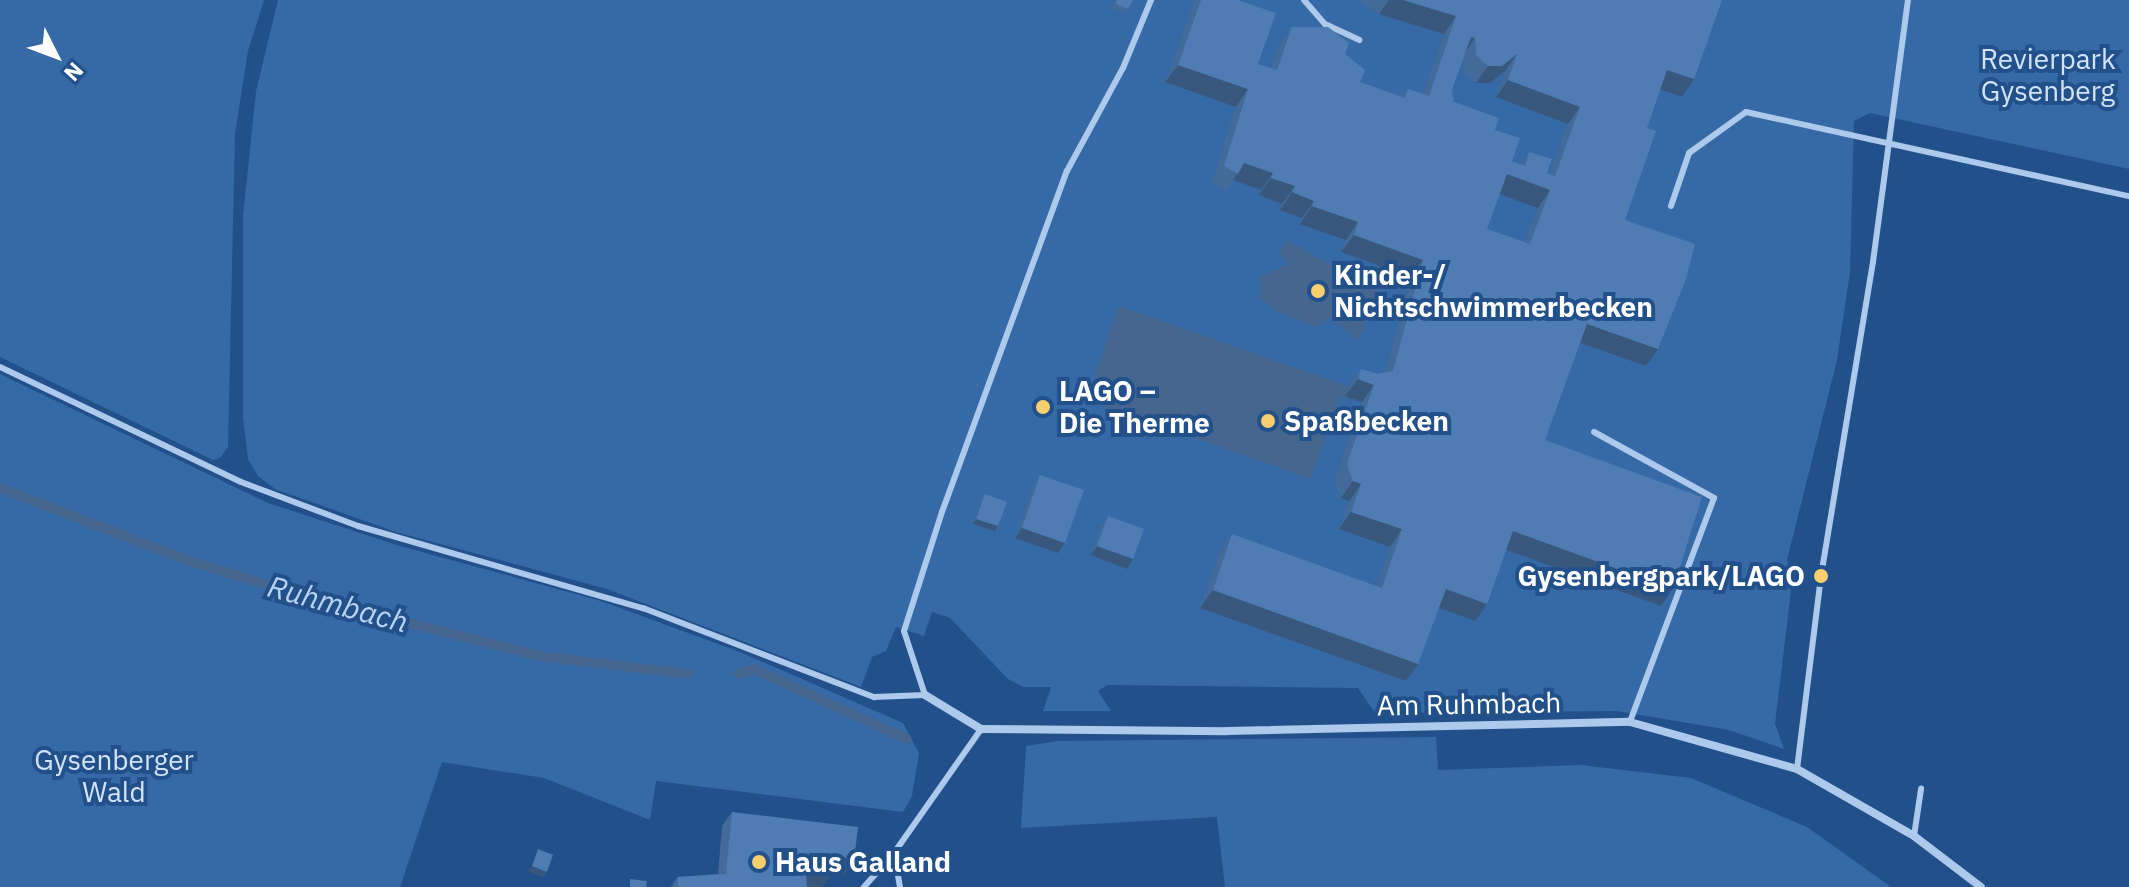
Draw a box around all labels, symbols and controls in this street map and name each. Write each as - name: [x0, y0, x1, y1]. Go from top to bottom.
- north arrow: [16, 16, 96, 96]
- park label: Revierpark Gysenberg: [1980, 42, 2116, 108]
- text: N: [58, 57, 90, 88]
- place label: Kinder-/ Nichtschwimmerbecken: [1334, 258, 1653, 324]
- marker: Kinder-/ Nichtschwimmerbecken: [1309, 282, 1327, 300]
- place label: LAGO – Die Therme: [1059, 374, 1210, 440]
- marker: LAGO – Die Therme: [1034, 398, 1052, 416]
- place label: Spaßbecken: [1284, 404, 1449, 438]
- marker: Spaßbecken: [1259, 412, 1277, 430]
- place label: Gysenbergpark/LAGO: [1517, 559, 1805, 593]
- marker: Gysenbergpark/LAGO: [1812, 567, 1830, 585]
- water label: Ruhmbach: [264, 568, 412, 640]
- street label: Am Ruhmbach: [1377, 686, 1561, 722]
- park label: Gysenberger Wald: [34, 743, 194, 809]
- place label: Haus Galland: [775, 845, 951, 879]
- marker: Haus Galland: [750, 853, 768, 871]

